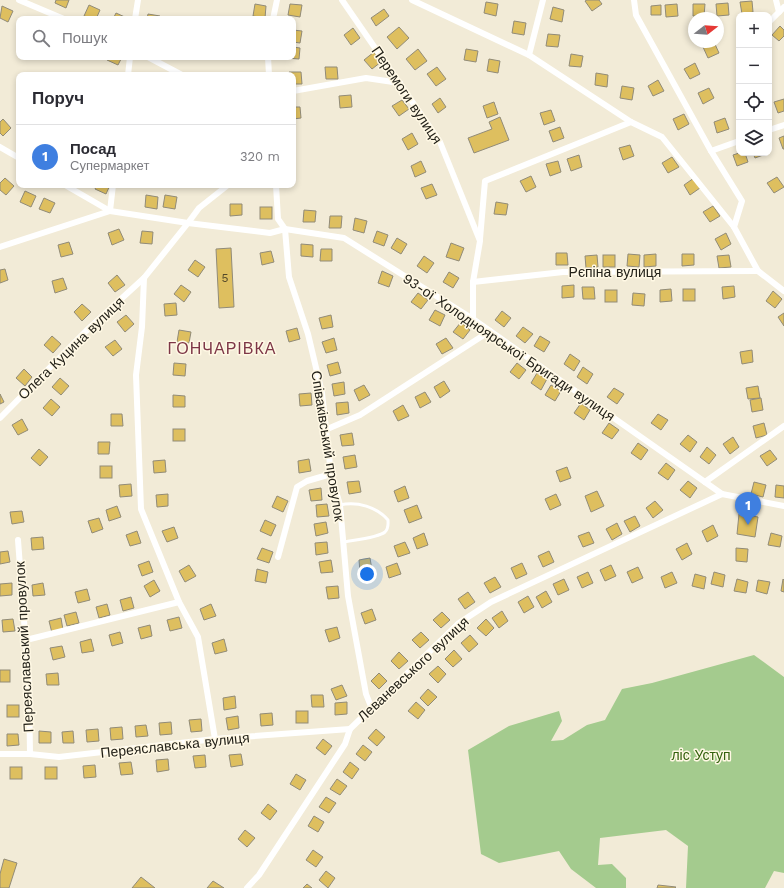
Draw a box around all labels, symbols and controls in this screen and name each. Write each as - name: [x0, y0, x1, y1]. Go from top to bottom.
- north arrow: [688, 12, 724, 48]
- map controls: [736, 12, 772, 156]
- button: +: [736, 12, 772, 48]
- search box: [16, 16, 296, 60]
- icon: search: [30, 27, 52, 49]
- text: Пошук: [62, 29, 107, 47]
- street label: Перемоги вулиця: [369, 43, 445, 147]
- button: −: [736, 48, 772, 84]
- button: locate: [736, 84, 772, 120]
- text: Поруч: [32, 88, 84, 108]
- button: layers: [736, 120, 772, 156]
- text: Посад: [70, 140, 116, 158]
- text: 1: [42, 149, 48, 164]
- text: 320 m: [240, 149, 280, 164]
- text: Супермаркет: [70, 158, 149, 173]
- street label: Рєпіна вулиця: [569, 264, 661, 280]
- street label: 93-ої Холодноярської Бригади вулиця: [400, 270, 618, 424]
- house number: 5: [222, 271, 229, 285]
- street label: Олега Куцина вулиця: [15, 293, 127, 403]
- district label: ГОНЧАРІВКА: [168, 339, 276, 358]
- street label: Співаківський провулок: [308, 369, 348, 523]
- pin: 1: [735, 492, 761, 525]
- street label: Переяславський провулок: [11, 560, 36, 733]
- your location: [357, 564, 377, 584]
- street label: Леваневського вулиця: [354, 613, 472, 725]
- street label: Переяславська вулиця: [100, 729, 250, 761]
- park label: ліс Уступ: [671, 747, 731, 763]

